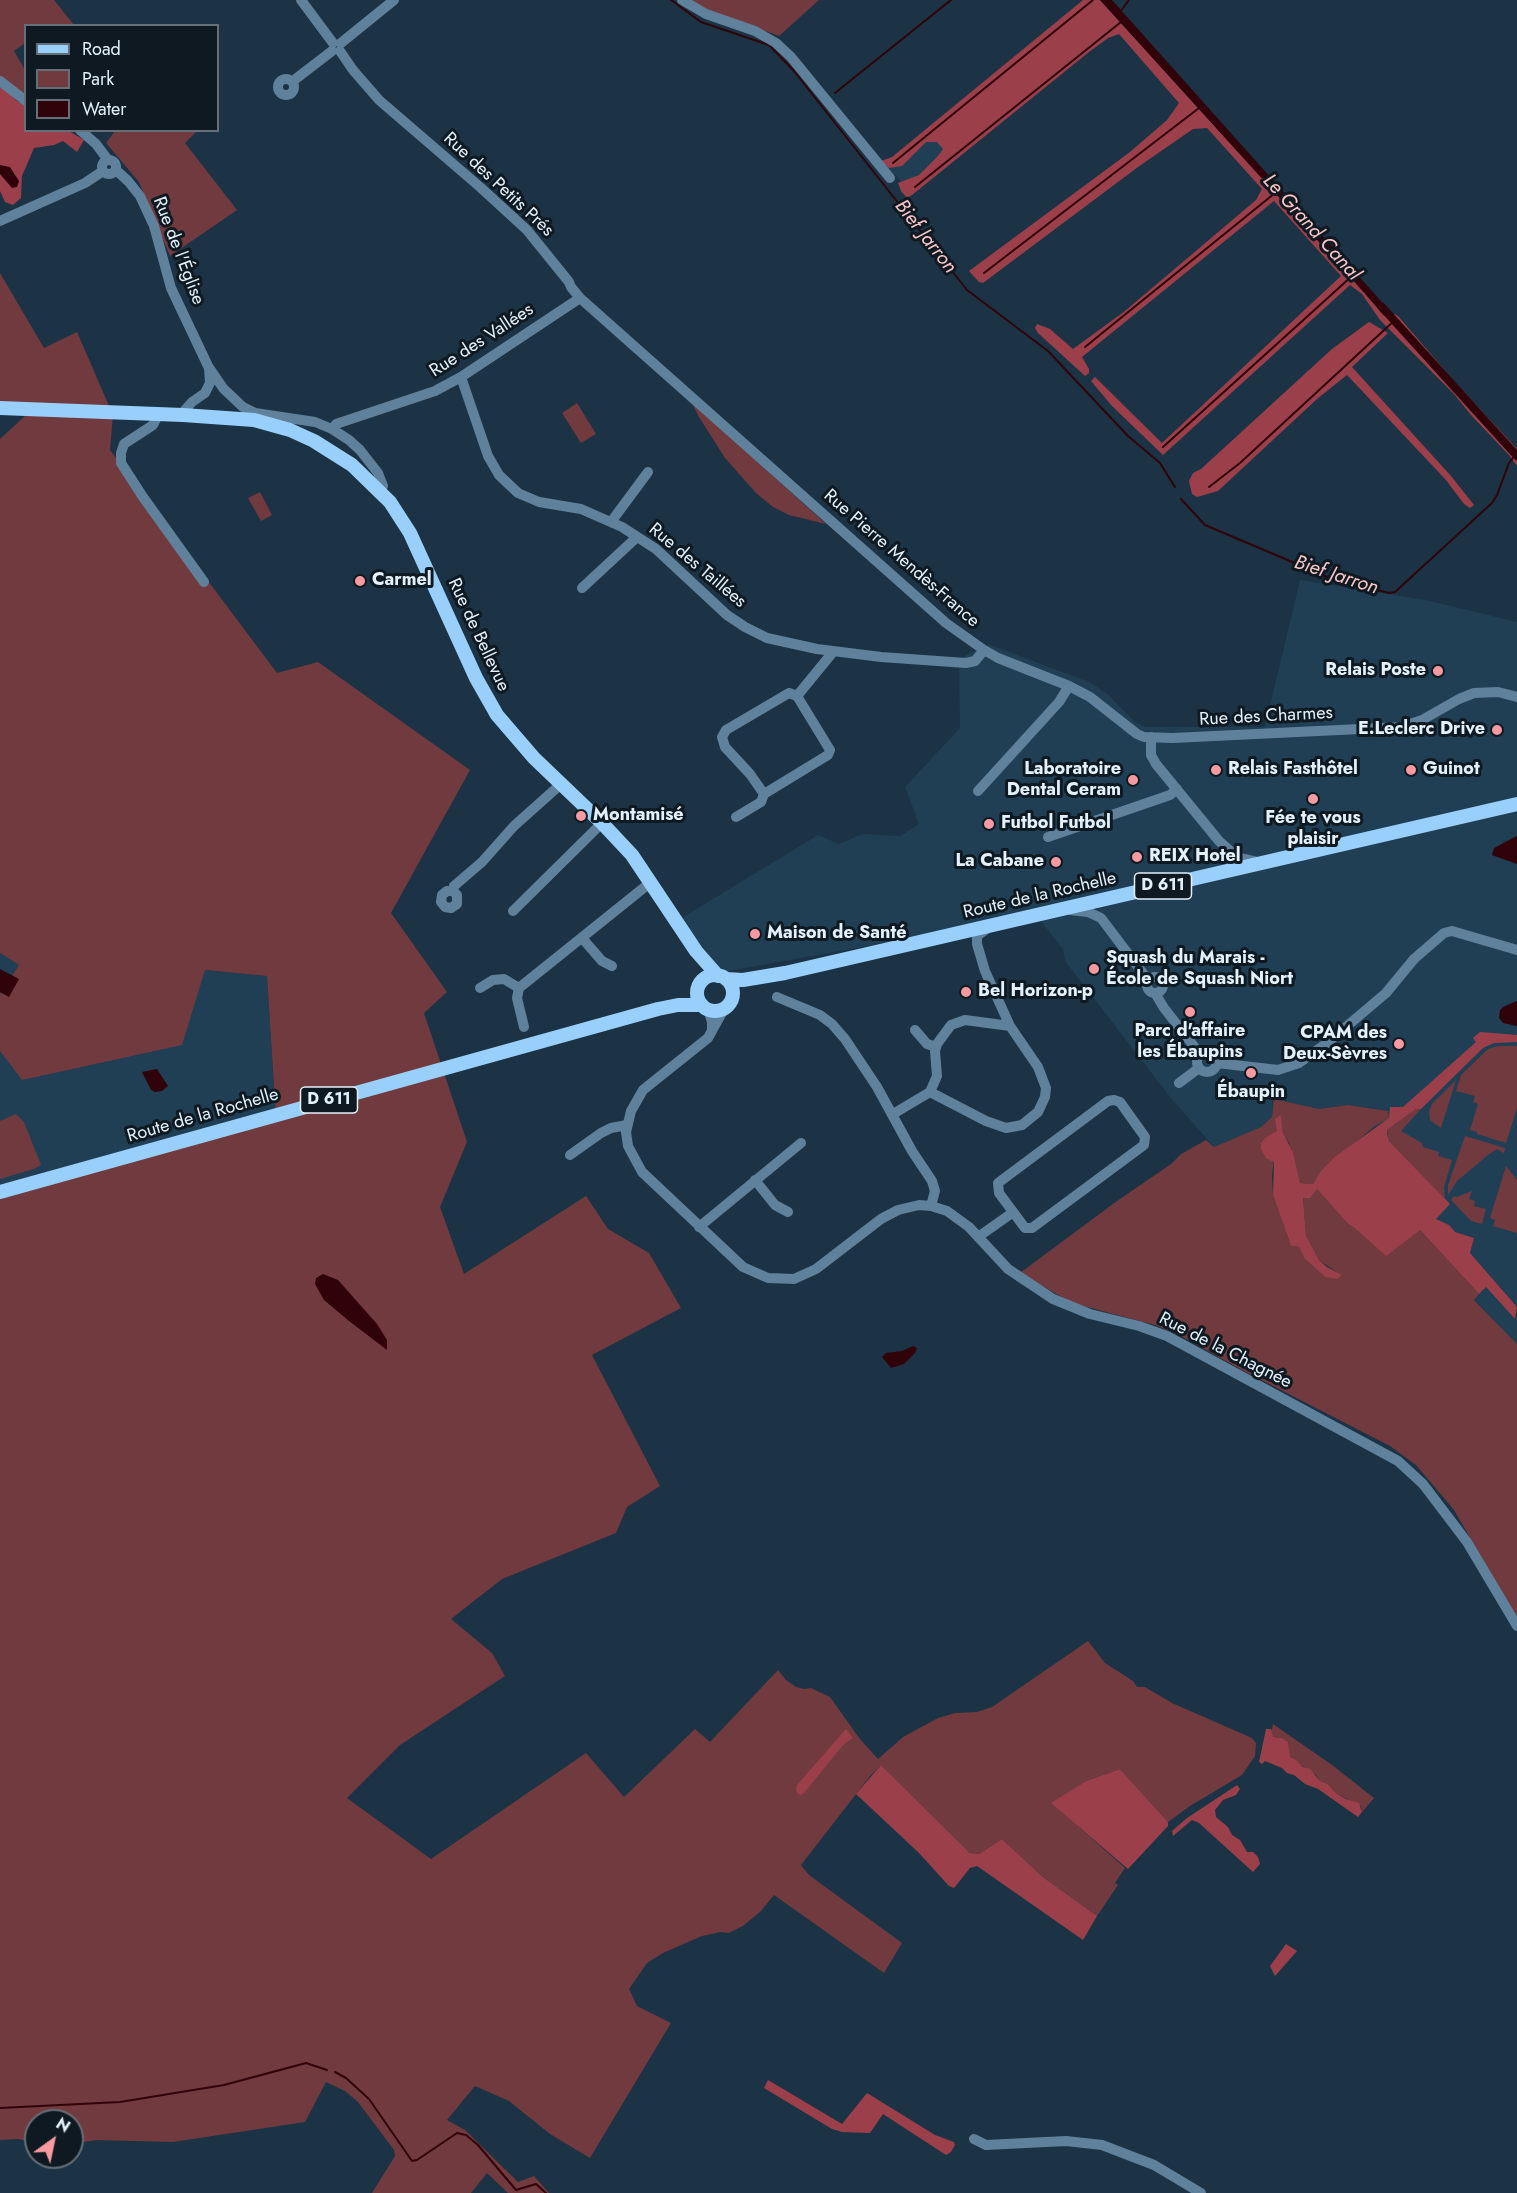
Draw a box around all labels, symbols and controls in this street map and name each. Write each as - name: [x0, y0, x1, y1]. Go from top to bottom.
- legend: [24, 24, 219, 132]
- text: Road: [82, 36, 121, 62]
- text: Park: [82, 66, 114, 92]
- text: Water: [82, 96, 126, 122]
- street label: Rue des Petits Prés: [438, 128, 558, 242]
- water label: Le Grand Canal: [1257, 170, 1365, 286]
- street label: Rue de l'Église: [148, 194, 208, 308]
- water label: Bief Jarron: [889, 195, 961, 279]
- street label: Rue des Vallées: [426, 299, 538, 383]
- street label: Rue Pierre Mendès-France: [819, 485, 983, 633]
- street label: Rue des Taillées: [644, 519, 750, 613]
- water label: Bief Jarron: [1291, 551, 1381, 601]
- place label: Carmel: [372, 570, 432, 592]
- marker: Carmel: [353, 574, 367, 588]
- street label: Rue de Bellevue: [442, 575, 514, 695]
- place label: Relais Poste: [1325, 660, 1426, 682]
- marker: Relais Poste: [1431, 664, 1445, 678]
- street label: Rue des Charmes: [1199, 703, 1333, 731]
- place label: E.Leclerc Drive: [1358, 719, 1485, 741]
- marker: E.Leclerc Drive: [1490, 723, 1504, 737]
- place label: Laboratoire Dental Ceram: [1007, 759, 1121, 802]
- place label: Relais Fasthôtel: [1228, 759, 1358, 781]
- place label: Guinot: [1423, 759, 1480, 781]
- marker: Relais Fasthôtel: [1209, 763, 1223, 777]
- marker: Guinot: [1404, 763, 1418, 777]
- marker: Laboratoire Dental Ceram: [1126, 773, 1140, 787]
- marker: Fée te vous plaisir: [1306, 792, 1320, 806]
- place label: Montamisé: [593, 805, 684, 827]
- place label: Fée te vous plaisir: [1265, 808, 1361, 850]
- marker: Montamisé: [574, 809, 588, 823]
- place label: Futbol Futbol: [1001, 813, 1111, 835]
- marker: Futbol Futbol: [982, 817, 996, 831]
- place label: REIX Hotel: [1149, 846, 1241, 868]
- marker: REIX Hotel: [1130, 850, 1144, 864]
- place label: La Cabane: [956, 851, 1044, 873]
- marker: La Cabane: [1049, 855, 1063, 869]
- street label: Route de la Rochelle: [961, 868, 1119, 924]
- road number: D 611: [1134, 873, 1192, 899]
- place label: Maison de Santé: [767, 923, 906, 945]
- marker: Maison de Santé: [748, 927, 762, 941]
- place label: Squash du Marais - École de Squash Niort: [1106, 948, 1293, 990]
- marker: Squash du Marais - École de Squash Niort: [1087, 962, 1101, 976]
- place label: Bel Horizon-p: [978, 981, 1093, 1003]
- marker: Bel Horizon-p: [959, 985, 973, 999]
- marker: Parc d'affaire les Ébaupins: [1183, 1005, 1197, 1019]
- place label: Parc d'affaire les Ébaupins: [1135, 1021, 1245, 1064]
- place label: CPAM des Deux-Sèvres: [1283, 1023, 1387, 1066]
- marker: CPAM des Deux-Sèvres: [1392, 1037, 1406, 1051]
- marker: Ébaupin: [1244, 1066, 1258, 1080]
- place label: Ébaupin: [1217, 1082, 1285, 1104]
- street label: Route de la Rochelle: [125, 1084, 281, 1148]
- road number: D 611: [300, 1087, 358, 1113]
- street label: Rue de la Chagnée: [1155, 1308, 1295, 1394]
- north arrow: [24, 2109, 84, 2169]
- text: N: [51, 2112, 75, 2138]

